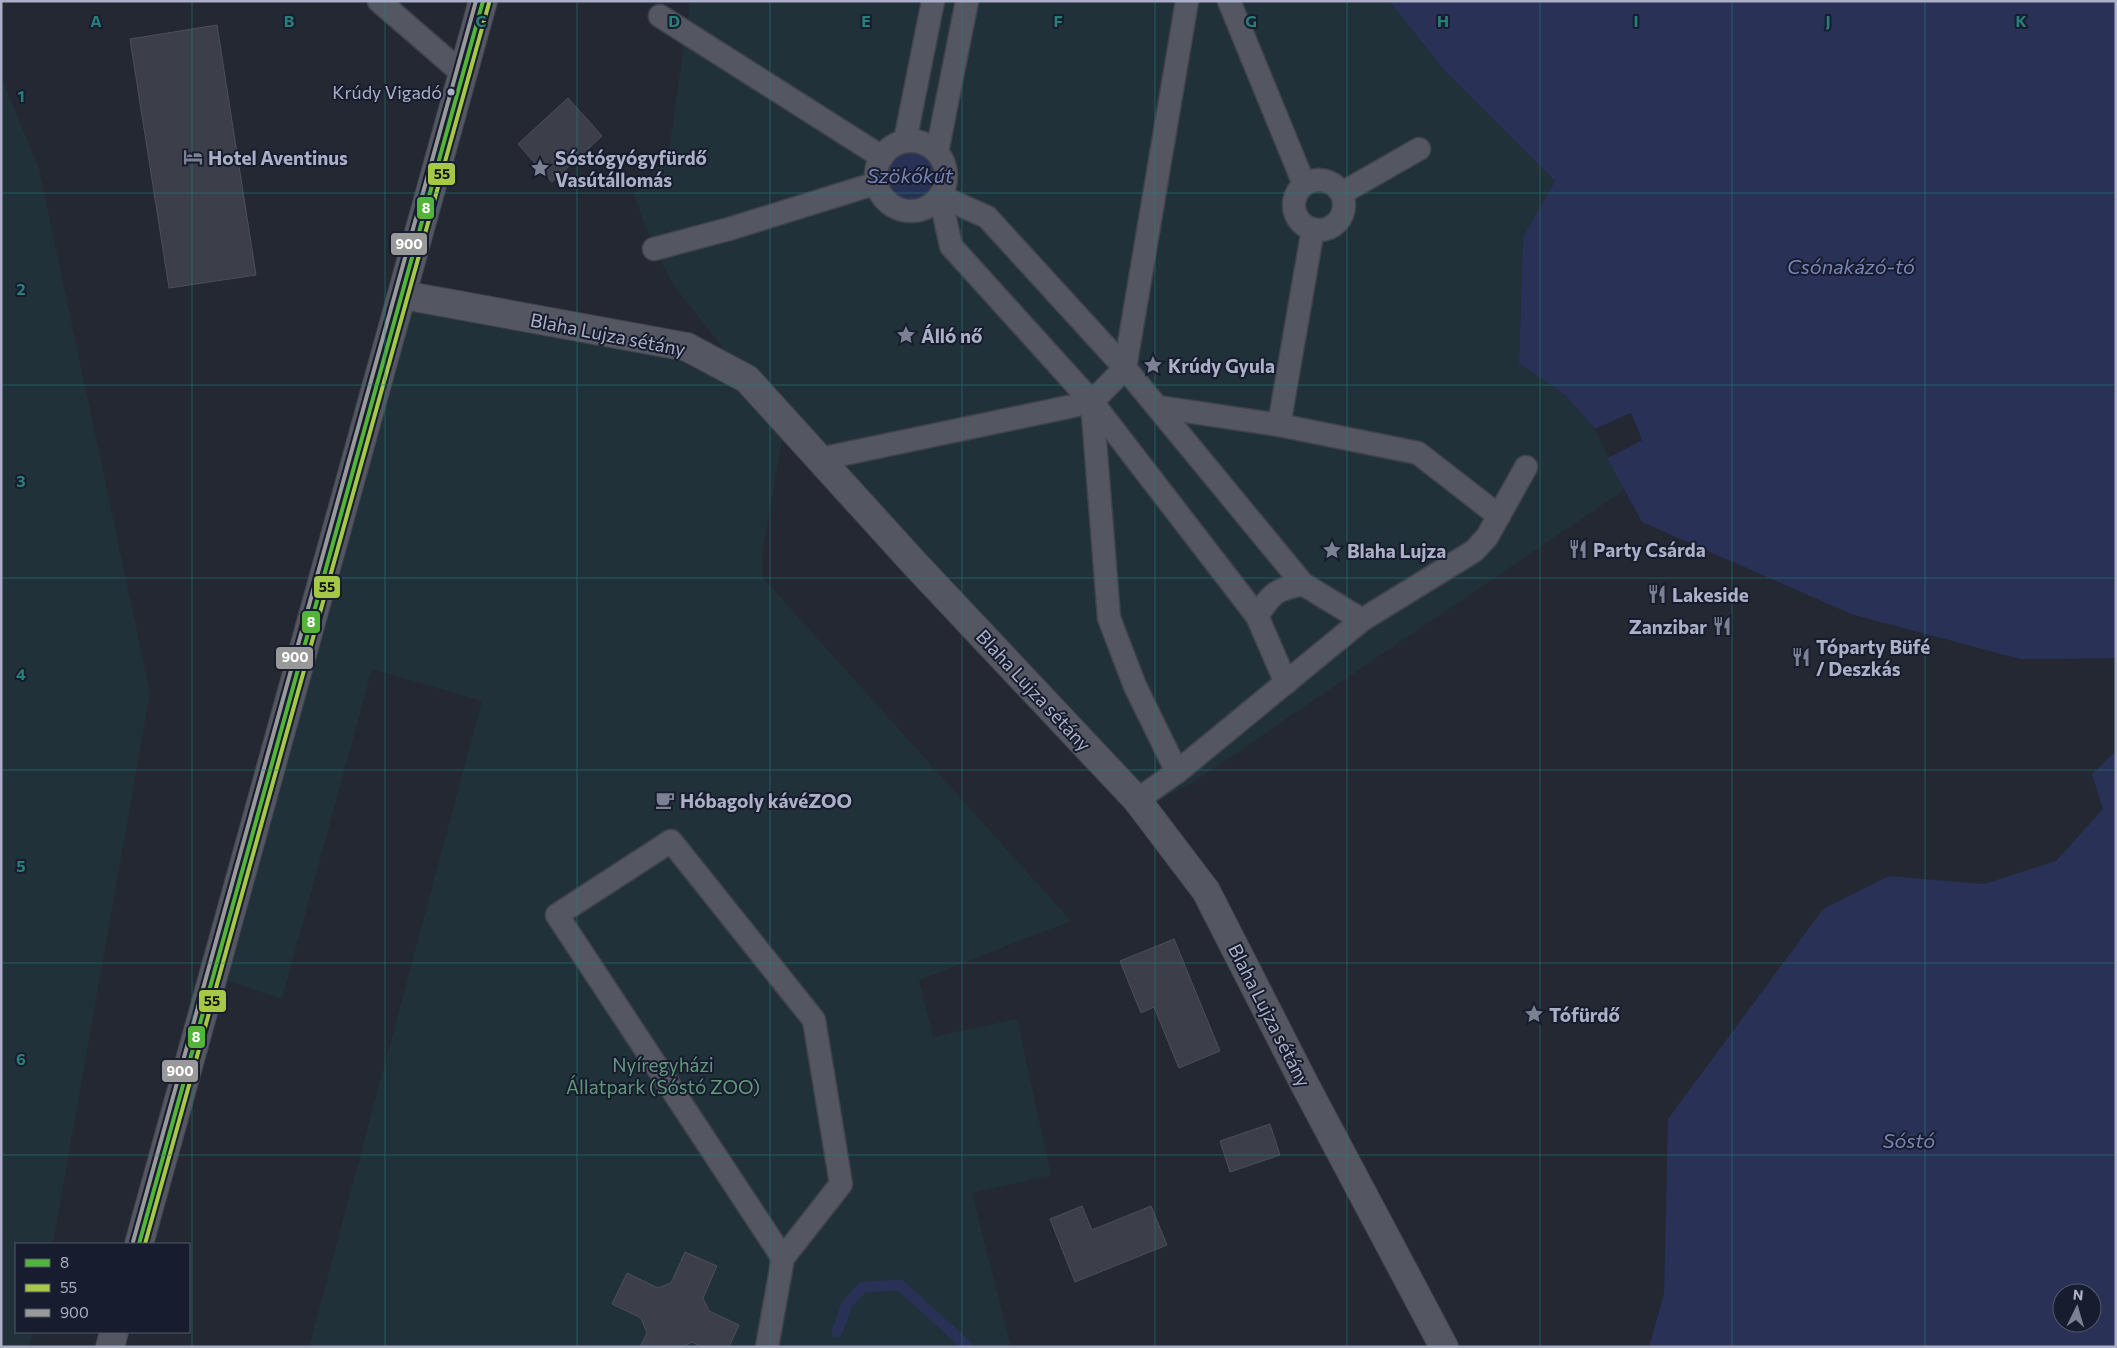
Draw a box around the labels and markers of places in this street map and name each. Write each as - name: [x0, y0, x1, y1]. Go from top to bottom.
- place label: Krúdy Vigadó: [332, 81, 442, 103]
- marker: Krúdy Vigadó: [446, 87, 456, 97]
- hotel icon: Hotel Aventinus: [182, 146, 204, 168]
- place label: Hotel Aventinus: [208, 146, 348, 169]
- place label: Sóstógyógyfürdő Vasútállomás: [555, 146, 708, 191]
- place icon: Sóstógyógyfürdő Vasútállomás: [529, 157, 551, 179]
- place icon: Álló nő: [895, 324, 917, 346]
- place label: Álló nő: [921, 324, 983, 347]
- place icon: Krúdy Gyula: [1142, 354, 1164, 376]
- place label: Krúdy Gyula: [1168, 354, 1275, 377]
- restaurant icon: Party Csárda: [1567, 538, 1589, 560]
- place label: Party Csárda: [1593, 538, 1706, 561]
- place icon: Blaha Lujza: [1321, 539, 1343, 561]
- place label: Blaha Lujza: [1347, 539, 1446, 562]
- restaurant icon: Lakeside: [1646, 583, 1668, 605]
- place label: Lakeside: [1672, 583, 1749, 606]
- place label: Zanzibar: [1629, 615, 1707, 638]
- restaurant icon: Zanzibar: [1711, 615, 1733, 637]
- place label: Tóparty Büfé / Deszkás: [1816, 635, 1930, 680]
- restaurant icon: Tóparty Büfé / Deszkás: [1790, 646, 1812, 668]
- cafe icon: Hóbagoly kávéZOO: [654, 789, 676, 811]
- place label: Hóbagoly kávéZOO: [680, 789, 852, 812]
- place icon: Tófürdő: [1523, 1003, 1545, 1025]
- place label: Tófürdő: [1549, 1003, 1620, 1026]

